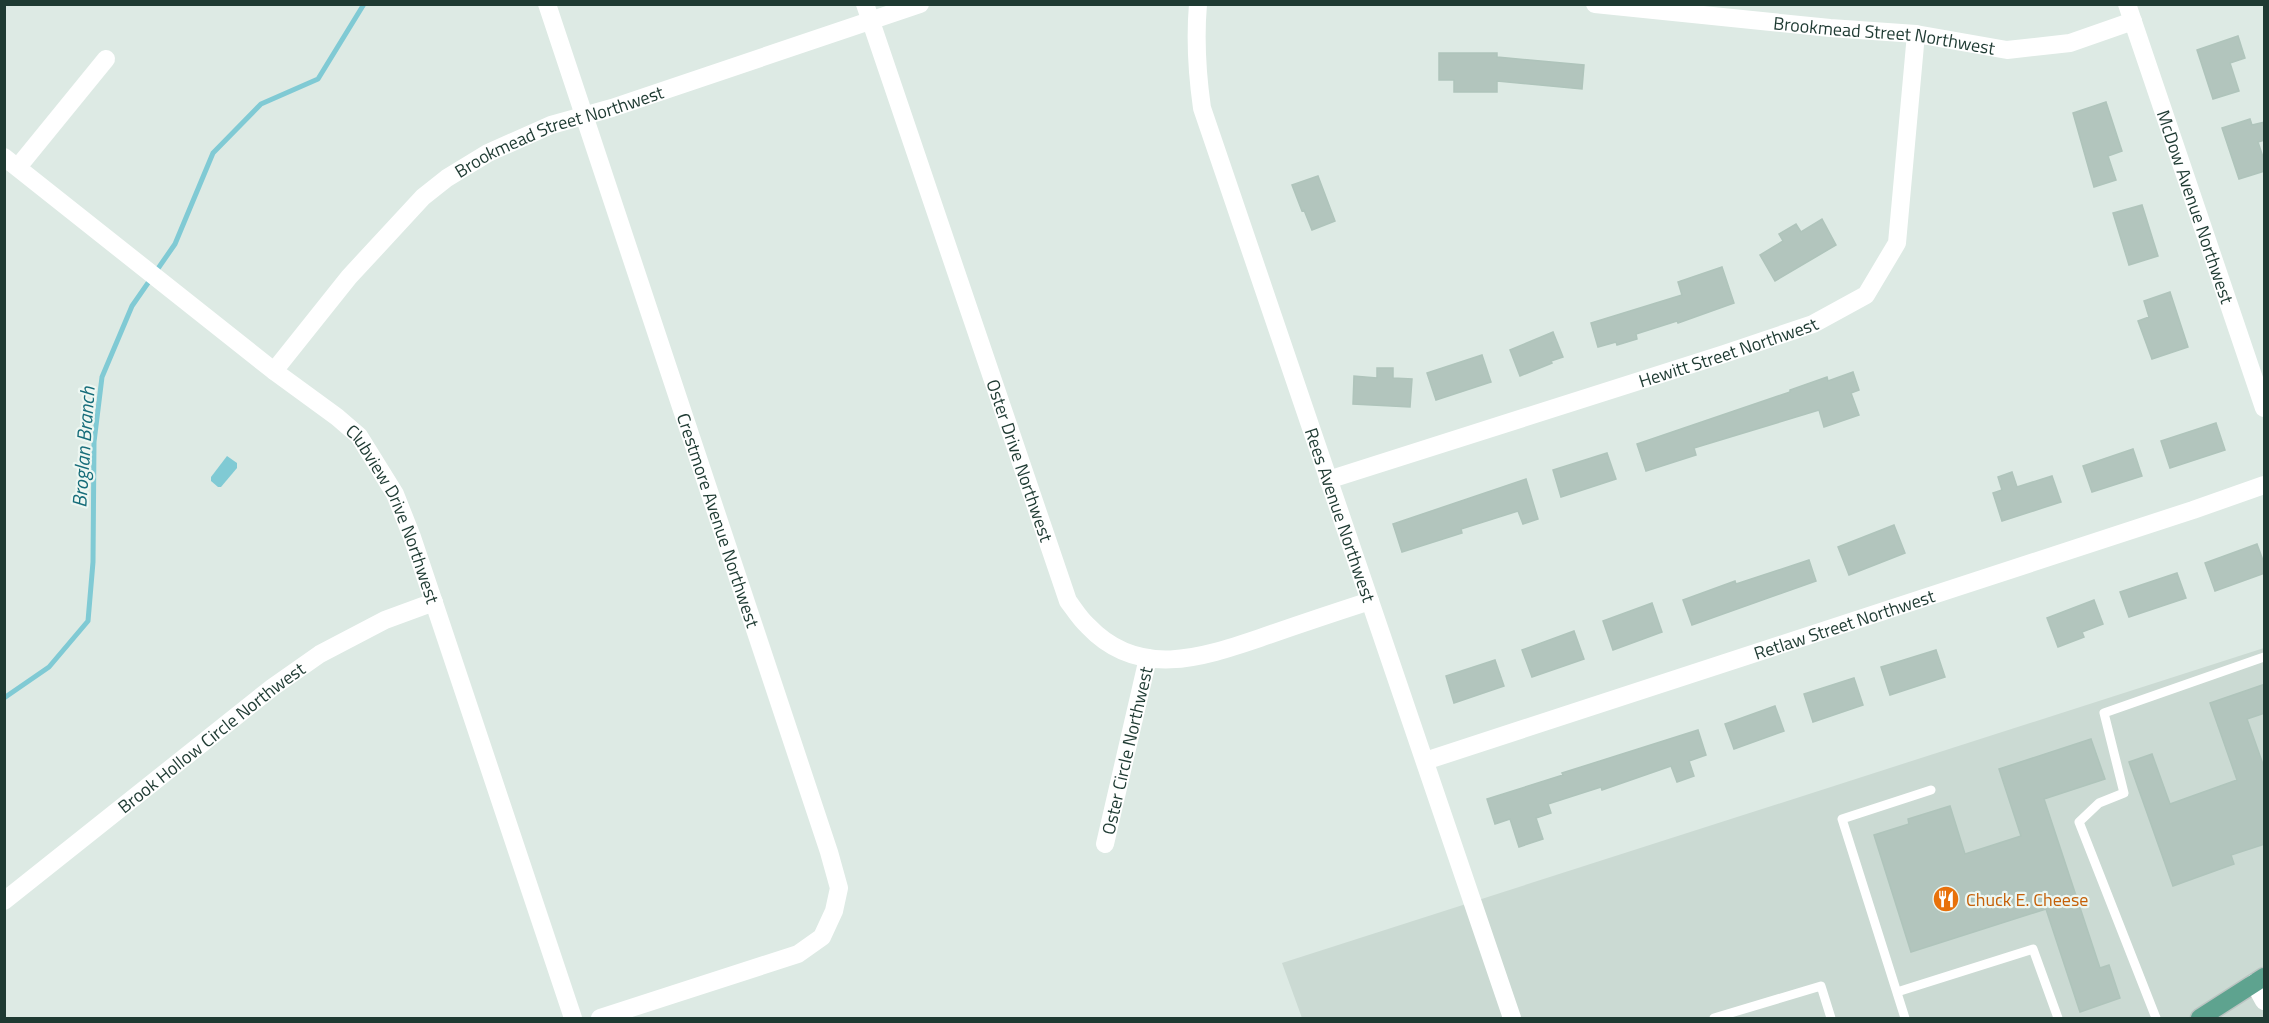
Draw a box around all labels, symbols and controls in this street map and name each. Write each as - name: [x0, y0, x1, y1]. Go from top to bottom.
- street label: Brookmead Street Northwest: [1772, 9, 1998, 61]
- street label: Brookmead Street Northwest: [449, 78, 668, 184]
- street label: McDow Avenue Northwest: [2150, 106, 2241, 308]
- street label: Hewitt Street Northwest: [1635, 310, 1824, 394]
- street label: Oster Drive Northwest: [980, 375, 1061, 546]
- water label: Broglan Branch: [63, 384, 103, 509]
- street label: Crestmore Avenue Northwest: [670, 409, 767, 632]
- street label: Clubview Drive Northwest: [340, 417, 447, 608]
- street label: Rees Avenue Northwest: [1298, 424, 1383, 606]
- street label: Retlaw Street Northwest: [1750, 582, 1939, 666]
- street label: Brook Hollow Circle Northwest: [111, 655, 311, 819]
- street label: Oster Circle Northwest: [1094, 663, 1159, 837]
- restaurant icon: Chuck E. Cheese: [1931, 884, 1961, 914]
- place label: Chuck E. Cheese: [1966, 886, 2088, 913]

